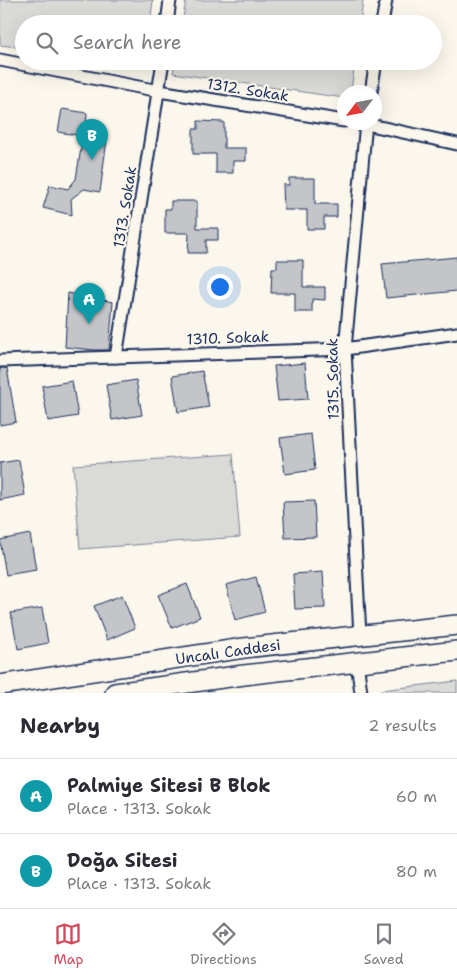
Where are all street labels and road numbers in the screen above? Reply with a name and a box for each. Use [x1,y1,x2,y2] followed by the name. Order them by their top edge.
[206,74,290,106] street label: 1312. Sokak
[109,165,141,249] street label: 1313. Sokak
[186,327,270,349] street label: 1310. Sokak
[322,338,344,420] street label: 1315. Sokak
[174,635,282,669] street label: Uncalı Caddesi

